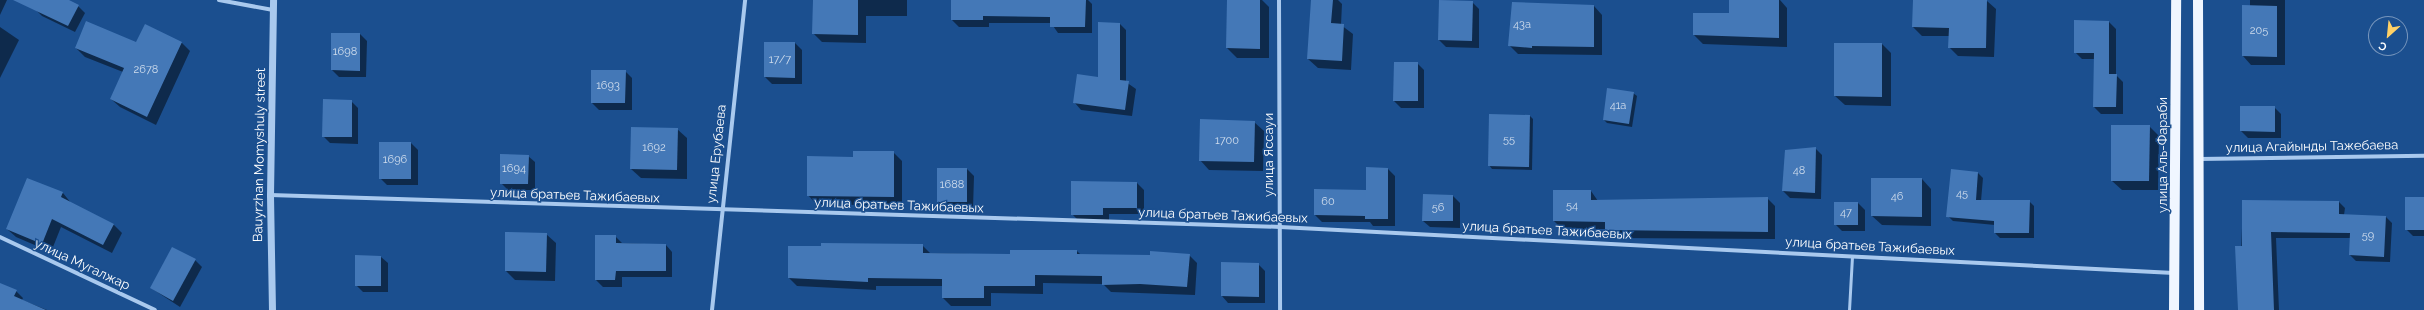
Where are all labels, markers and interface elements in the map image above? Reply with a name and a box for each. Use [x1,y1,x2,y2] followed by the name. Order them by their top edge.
[2368,16,2408,56] north arrow
[1513,18,1531,32] house number: 43а
[2250,24,2268,38] house number: 205
[2376,39,2389,54] text: С
[333,45,357,59] house number: 1698
[769,53,791,67] house number: 17/7
[134,63,158,77] house number: 2678
[251,68,269,242] street label: Bauyrzhan Momyshuly street
[596,79,620,93] house number: 1693
[2155,97,2171,213] street label: улица Аль-Фараби
[1610,99,1626,113] house number: 41а
[704,104,730,204] street label: улица Ерубаева
[1261,113,1277,197] street label: улица Яссауи
[1503,133,1515,147] house number: 55
[1215,134,1239,148] house number: 1700
[2225,138,2399,156] street label: улица Агайынды Тажебаева
[642,141,666,155] house number: 1692
[383,153,407,167] house number: 1696
[502,162,526,176] house number: 1694
[1793,164,1805,178] house number: 48
[940,178,964,192] house number: 1688
[490,185,660,207] street label: улица братьев Тажибаевых
[1956,187,1968,201] house number: 45
[1891,190,1903,204] house number: 46
[814,195,984,217] street label: улица братьев Тажибаевых
[1321,195,1335,209] house number: 60
[1566,199,1578,213] house number: 54
[1432,201,1444,215] house number: 56
[1138,205,1308,227] street label: улица братьев Тажибаевых
[1840,206,1852,220] house number: 47
[1462,219,1632,243] street label: улица братьев Тажибаевых
[2362,229,2374,243] house number: 59
[1785,235,1955,259] street label: улица братьев Тажибаевых
[32,236,132,294] street label: улица Мугалжар

